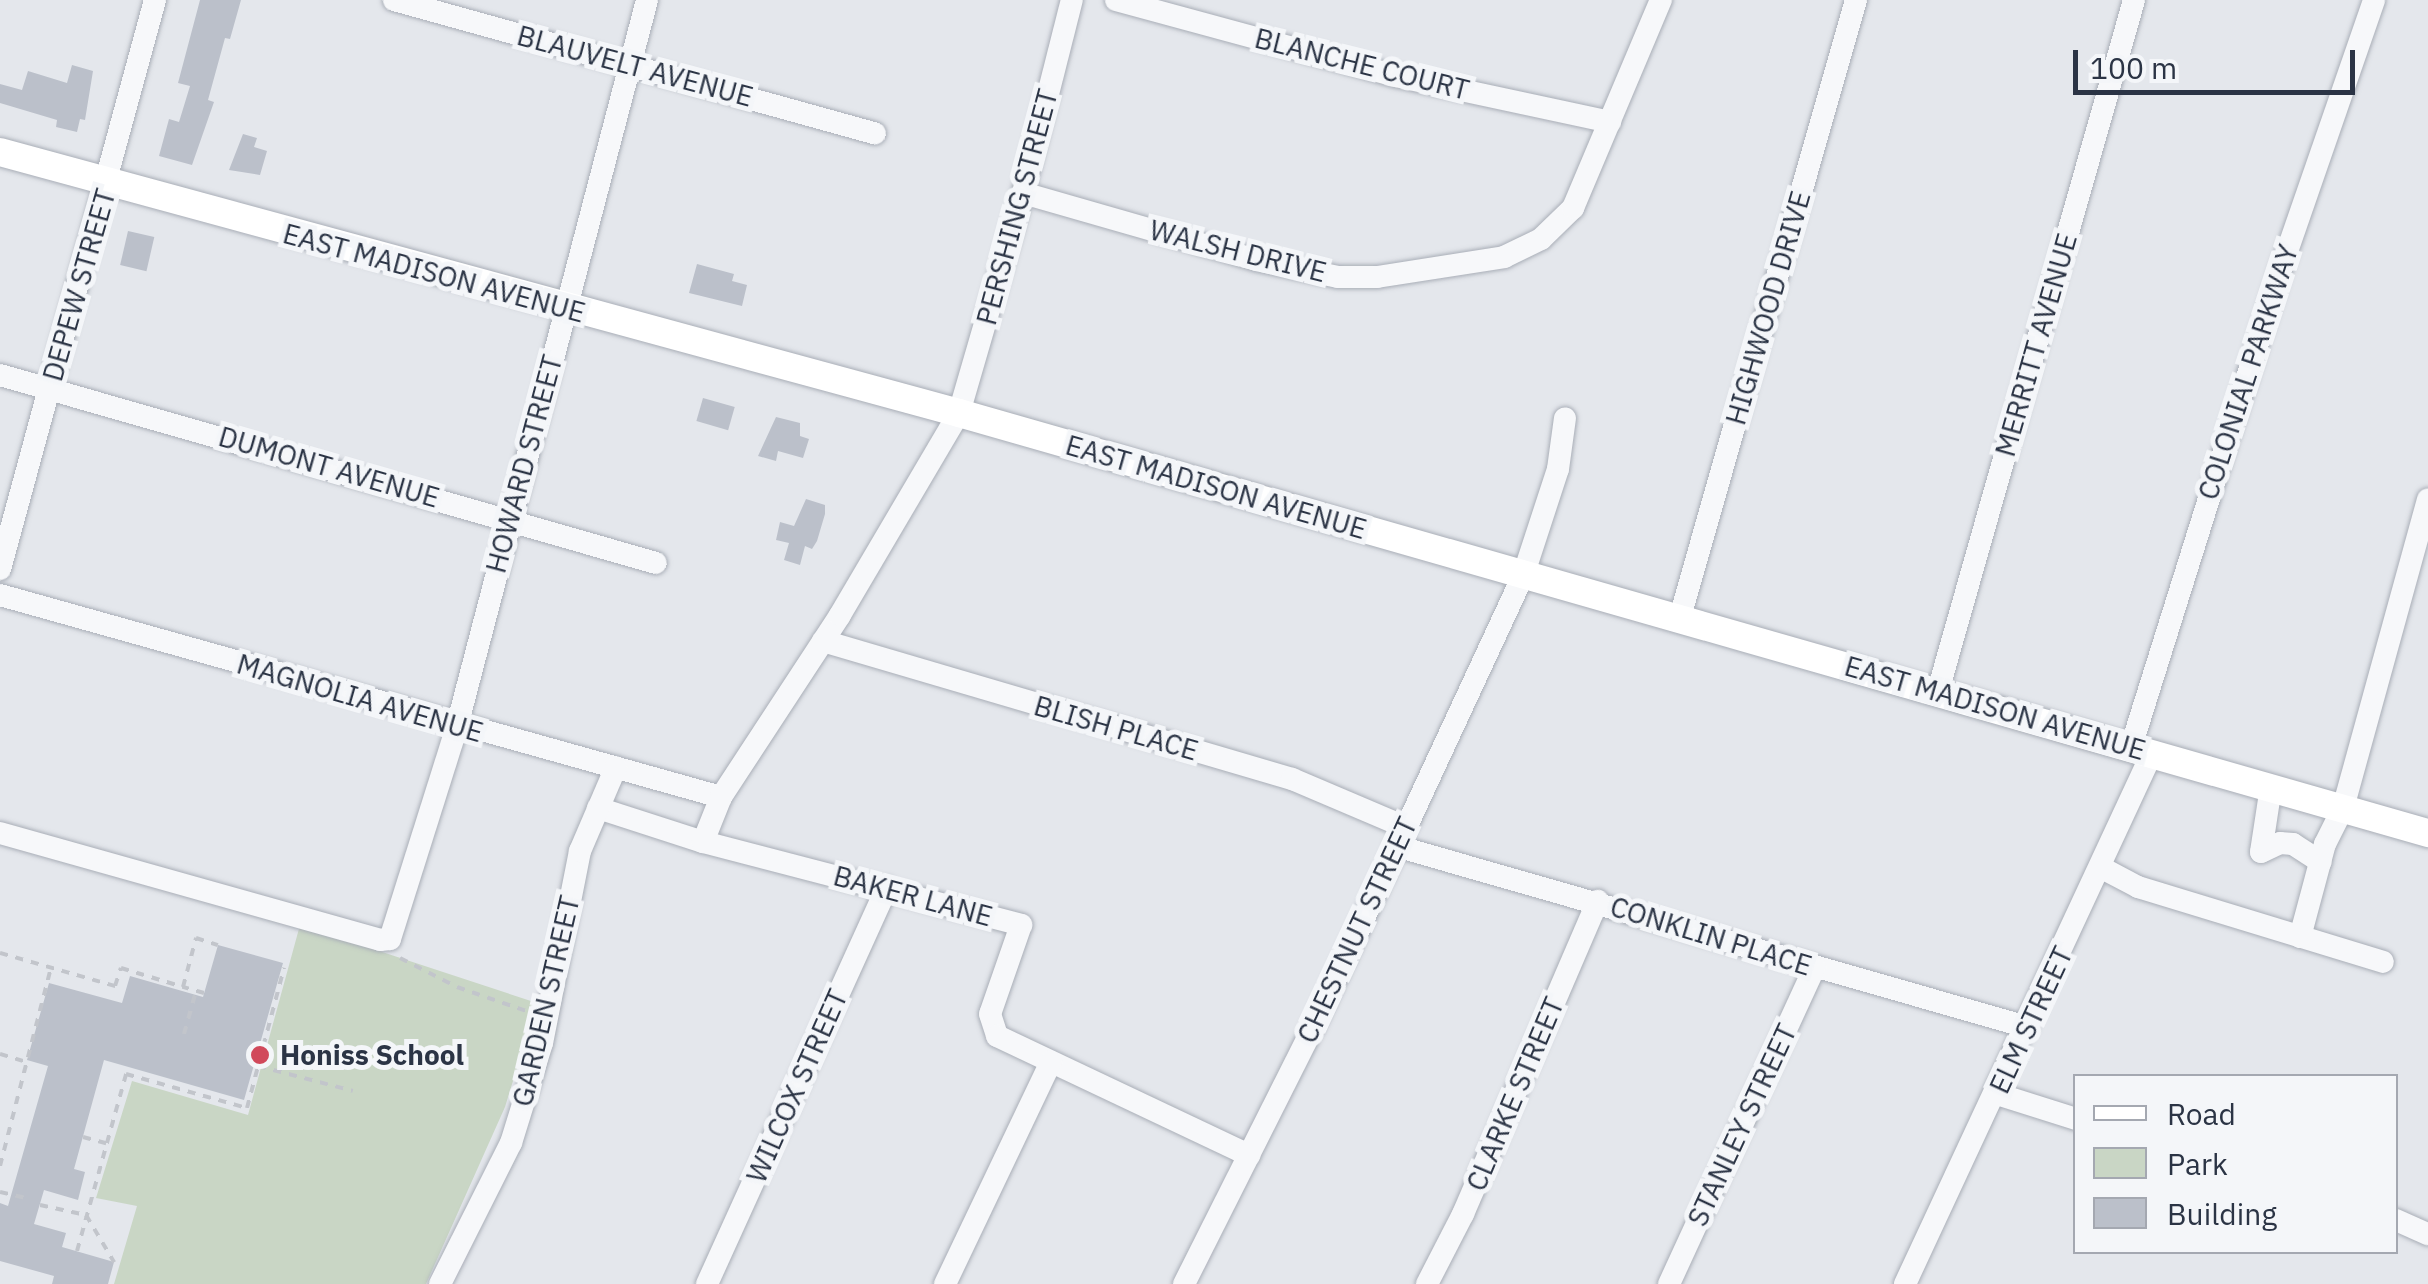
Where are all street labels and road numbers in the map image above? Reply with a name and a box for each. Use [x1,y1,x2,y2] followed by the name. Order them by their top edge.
[513,18,757,114] street label: BLAUVELT AVENUE
[1251,21,1473,107] street label: BLANCHE COURT
[969,85,1065,329] street label: PERSHING STREET
[35,185,123,385] street label: DEPEW STREET
[1719,187,1817,429] street label: HIGHWOOD DRIVE
[1146,213,1330,289] street label: WALSH DRIVE
[279,216,589,330] street label: EAST MADISON AVENUE
[1988,230,2084,460] street label: MERRITT AVENUE
[2191,240,2305,504] street label: COLONIAL PARKWAY
[479,351,569,577] street label: HOWARD STREET
[215,419,443,515] street label: DUMONT AVENUE
[1062,428,1370,546] street label: EAST MADISON AVENUE
[233,647,487,749] street label: MAGNOLIA AVENUE
[1841,649,2149,767] street label: EAST MADISON AVENUE
[1030,689,1202,767] street label: BLISH PLACE
[1290,812,1424,1048] street label: CHESTNUT STREET
[830,859,996,933] street label: BAKER LANE
[1606,889,1816,983] street label: CONKLIN PLACE
[505,892,587,1110] street label: GARDEN STREET
[1982,941,2080,1099] street label: ELM STREET
[739,984,855,1188] street label: WILCOX STREET
[1459,992,1571,1196] street label: CLARKE STREET
[1680,1018,1804,1232] street label: STANLEY STREET

